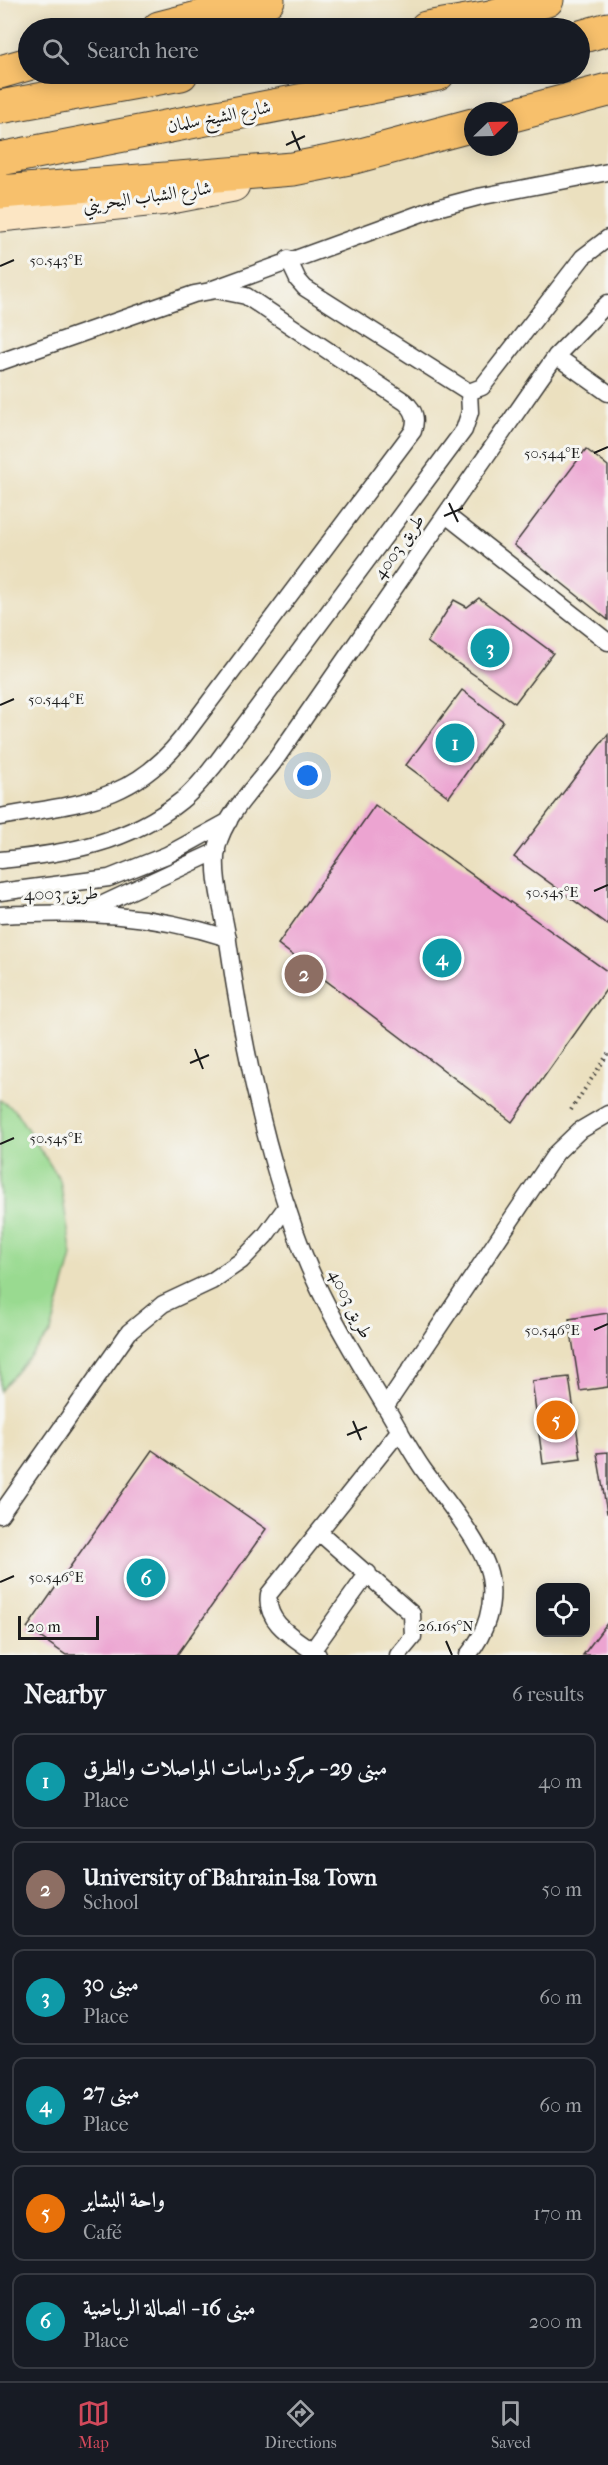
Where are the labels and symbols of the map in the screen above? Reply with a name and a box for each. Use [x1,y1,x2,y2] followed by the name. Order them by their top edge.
[165,97,274,142] street label: شارع الشيخ سلمان
[464,102,518,156] north arrow
[81,178,213,221] street label: شارع الشباب البحريني
[29,251,83,269] text: 50.543°E
[524,444,580,462] text: 50.544°E
[369,510,430,584] street label: طريق 4003
[470,626,510,670] pin: 3
[28,690,84,708] text: 50.544°E
[436,720,474,766] pin: 1
[293,761,322,790] your location
[23,883,99,906] street label: طريق 4003
[525,883,579,901] text: 50.545°E
[422,936,462,980] pin: 4
[284,952,324,996] pin: 2
[29,1129,83,1147] text: 50.545°E
[323,1266,376,1342] street label: طريق 4003
[524,1321,580,1339] text: 50.546°E
[536,1398,576,1442] pin: 5
[126,1556,166,1600] pin: 6
[28,1568,84,1586] text: 50.546°E
[18,1613,99,1640] scale bar
[418,1617,474,1635] text: 26.165°N

